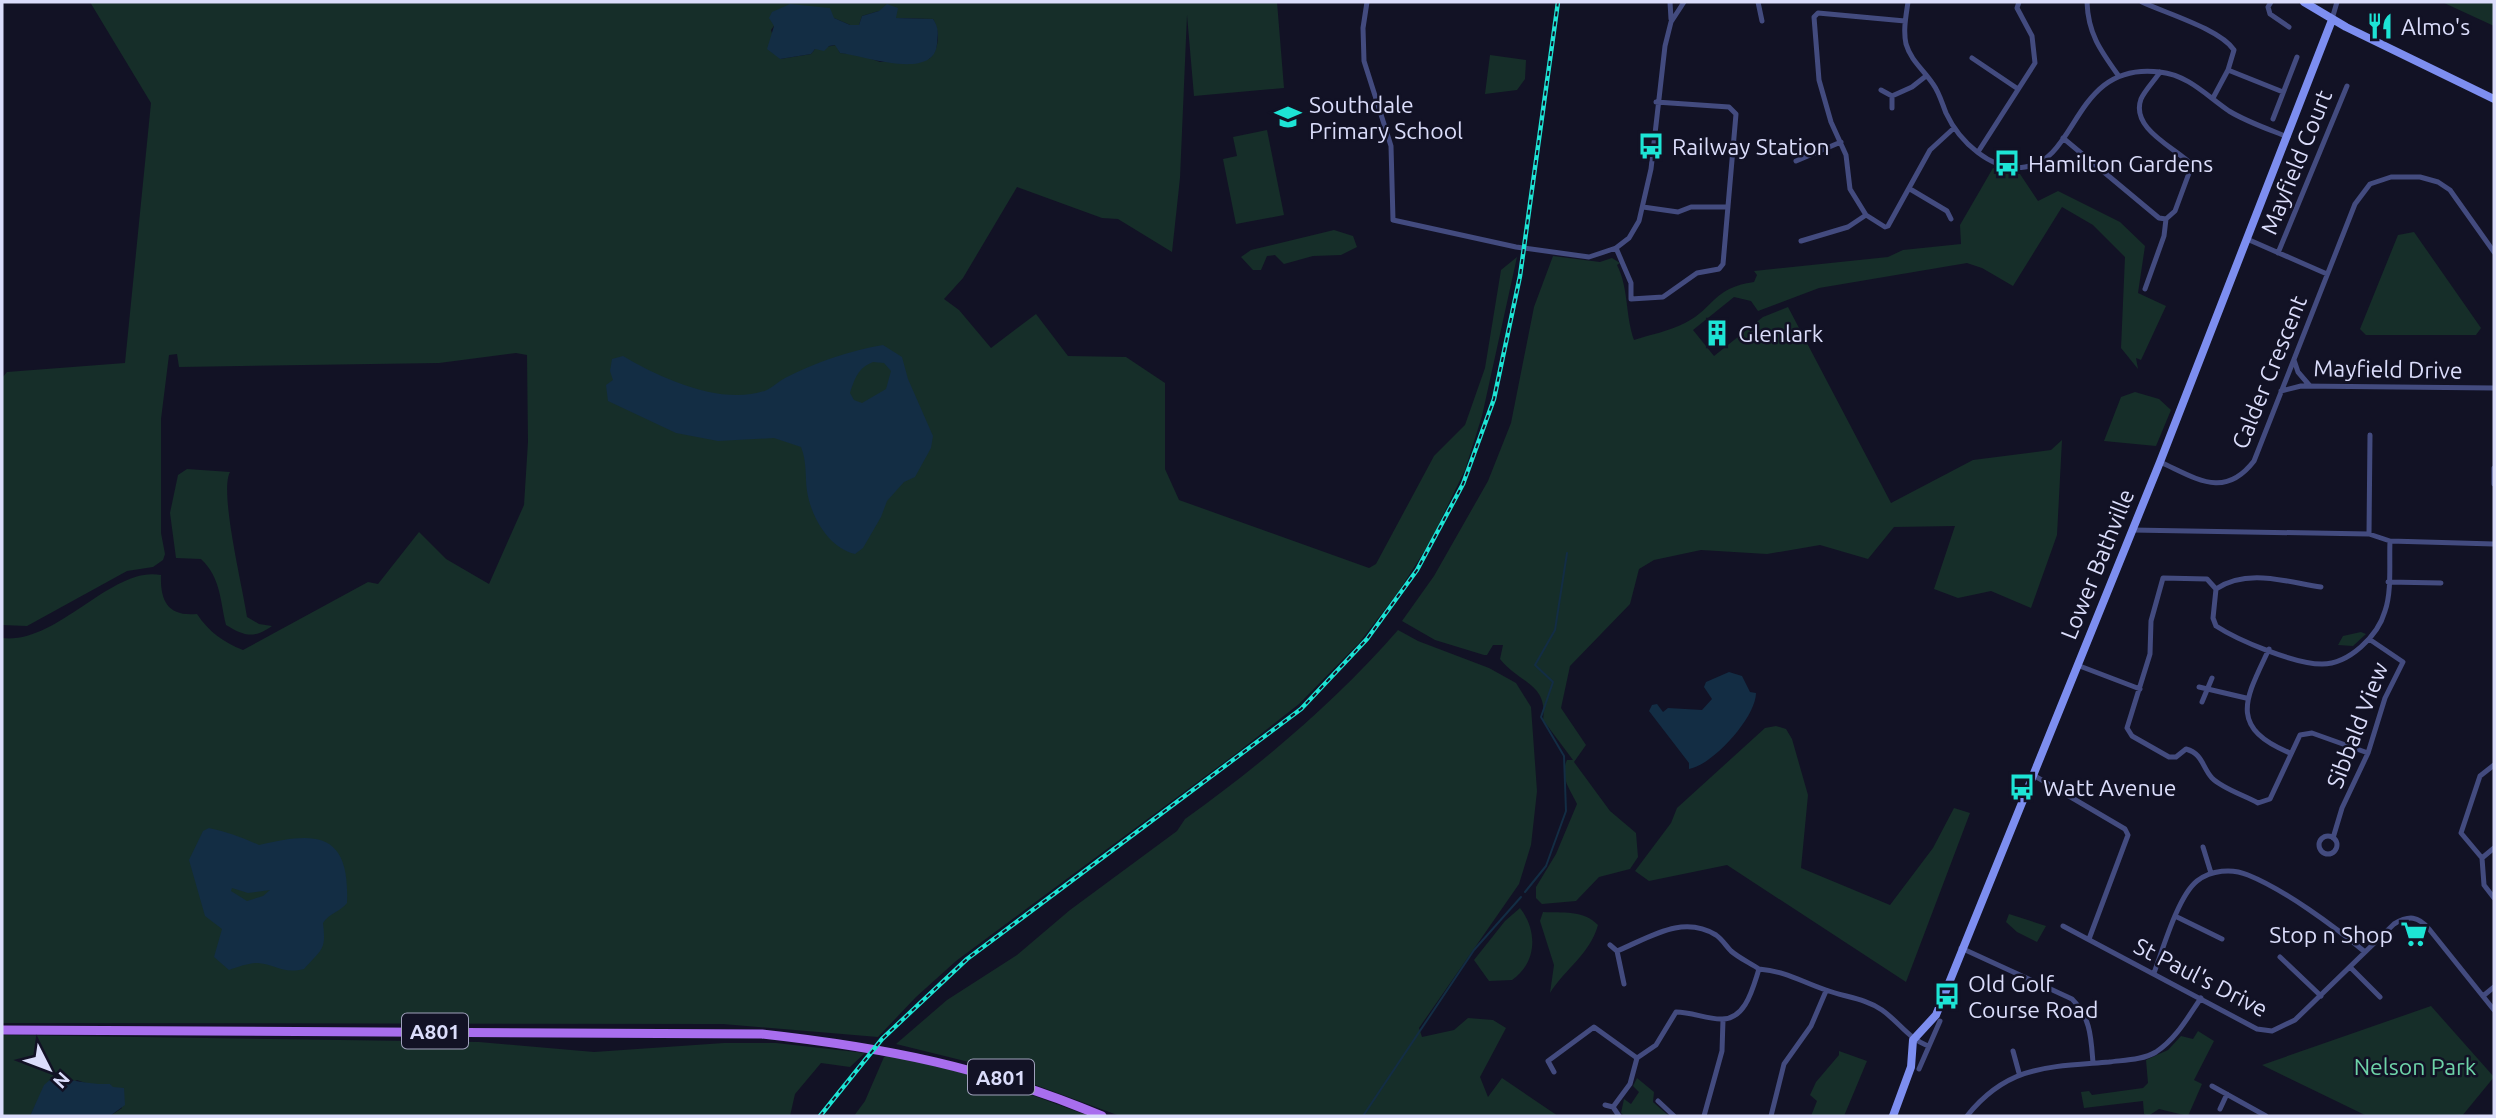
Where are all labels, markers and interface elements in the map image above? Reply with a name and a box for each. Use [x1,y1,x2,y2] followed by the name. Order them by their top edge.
[2365,11,2395,41] restaurant icon: Almo's
[2401,14,2470,39] place label: Almo's
[2256,86,2336,238] street label: Mayfield Court
[1309,92,1463,143] place label: Southdale Primary School
[1273,102,1303,132] school or university icon: Southdale Primary School
[1636,131,1666,161] bus stop icon: Railway Station
[1672,134,1830,159] place label: Railway Station
[1992,148,2022,178] bus stop icon: Hamilton Gardens
[2028,151,2213,176] place label: Hamilton Gardens
[2227,292,2311,452] street label: Calder Crescent
[1702,318,1732,348] building icon: Glenlark
[1738,321,1824,346] place label: Glenlark
[2313,355,2463,383] street label: Mayfield Drive
[2055,485,2139,643] street label: Lower Bathville
[2322,658,2392,791] street label: Sibbald View
[2007,772,2037,802] bus stop icon: Watt Avenue
[2043,775,2176,800] place label: Watt Avenue
[2399,919,2429,949] supermarket icon: Stop n Shop
[2269,922,2393,947] place label: Stop n Shop
[2130,933,2272,1021] street label: St Paul's Drive
[1968,971,2098,1022] place label: Old Golf Course Road
[1932,981,1962,1011] bus stop icon: Old Golf Course Road
[402,1014,468,1048] road number: A801
[14,1034,84,1104] north arrow
[2354,1054,2477,1079] park label: Nelson Park
[968,1060,1034,1094] road number: A801
[49,1068,75,1093] text: N

